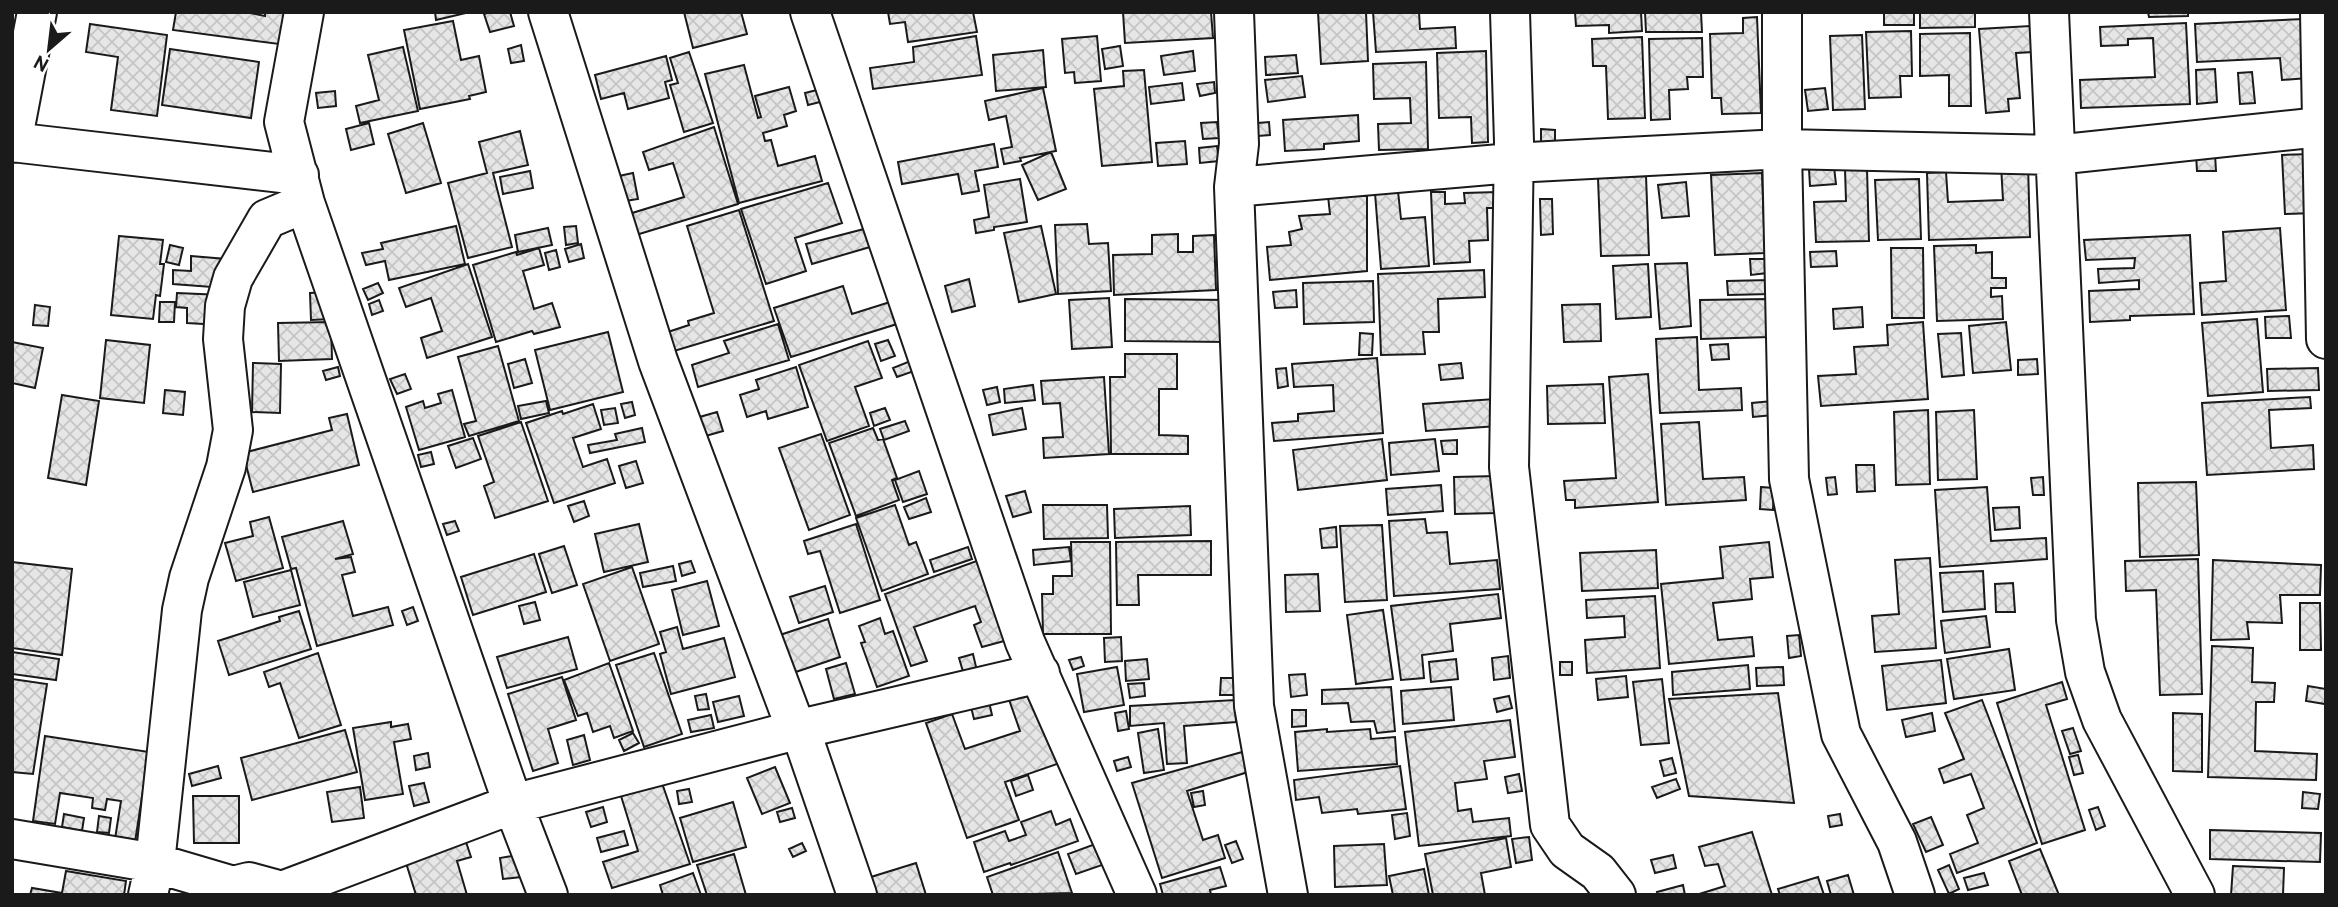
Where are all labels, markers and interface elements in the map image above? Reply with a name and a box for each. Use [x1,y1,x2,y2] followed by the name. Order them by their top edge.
[14,14,84,84] north arrow
[30,48,54,76] text: N

